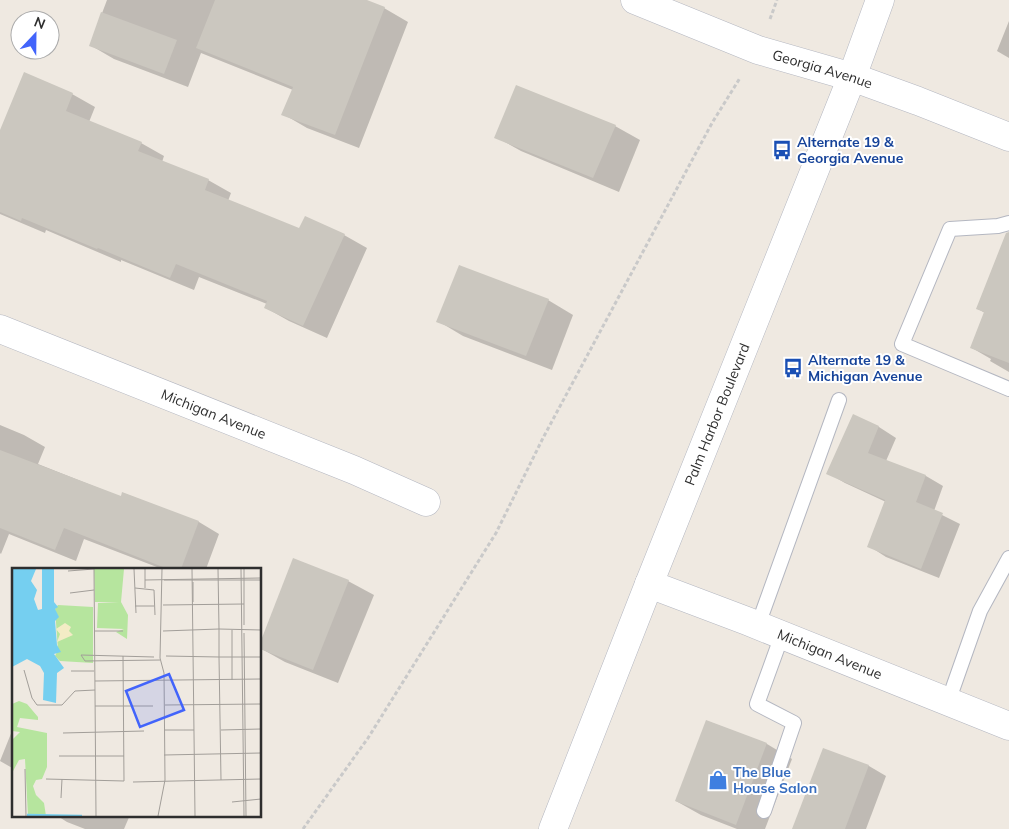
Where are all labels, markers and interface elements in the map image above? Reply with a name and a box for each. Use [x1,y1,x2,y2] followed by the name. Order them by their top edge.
[10,10,60,60] north arrow
[32,13,48,33] text: N
[770,46,875,93] street label: Georgia Avenue
[797,133,904,167] place label: Alternate 19 & Georgia Avenue
[771,139,793,161] bus stop icon: Alternate 19 & Georgia Avenue
[680,341,753,488] street label: Palm Harbor Boulevard
[808,351,923,385] place label: Alternate 19 & Michigan Avenue
[782,357,804,379] bus stop icon: Alternate 19 & Michigan Avenue
[159,385,269,443] street label: Michigan Avenue
[12,568,261,816] inset map
[775,625,885,683] street label: Michigan Avenue
[733,763,817,797] place label: The Blue House Salon
[707,769,729,791] shop icon: The Blue House Salon

